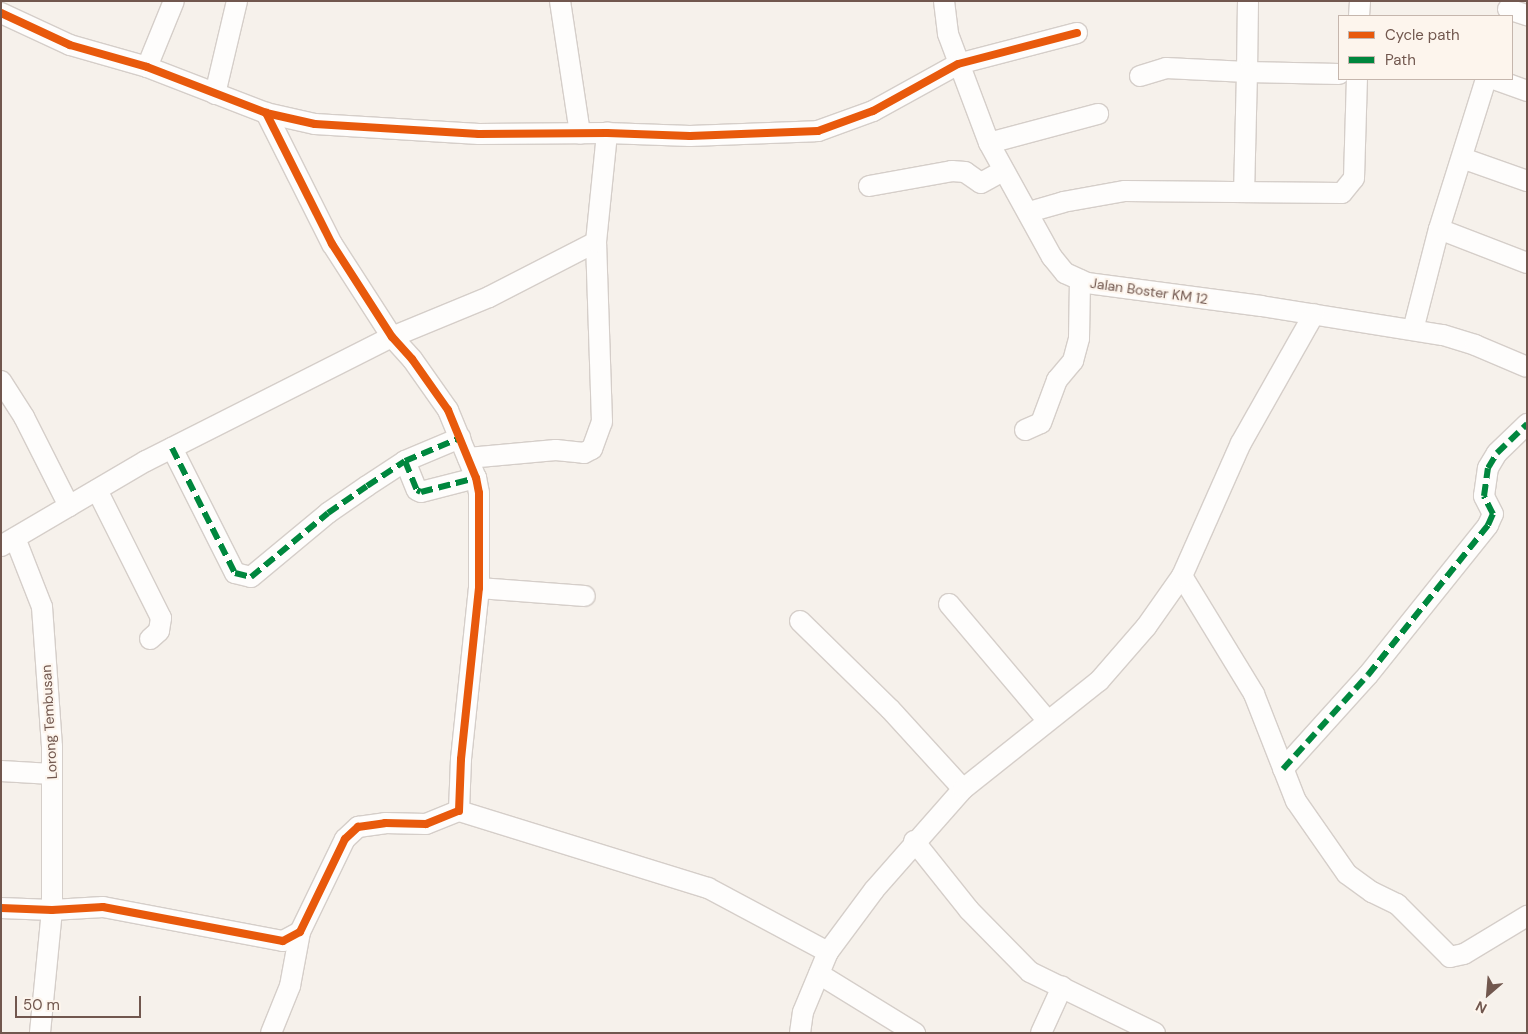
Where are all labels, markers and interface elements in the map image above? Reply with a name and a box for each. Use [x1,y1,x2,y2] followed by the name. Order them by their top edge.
[1338,15,1513,80] legend
[1385,25,1460,45] text: Cycle path
[1385,50,1416,70] text: Path
[1089,274,1209,308] street label: Jalan Boster KM 12
[38,664,60,780] street label: Lorong Tembusan
[1463,969,1513,1019] north arrow
[18,986,144,1018] scale bar
[23,995,60,1015] text: 50 m
[1473,997,1490,1018] text: N

